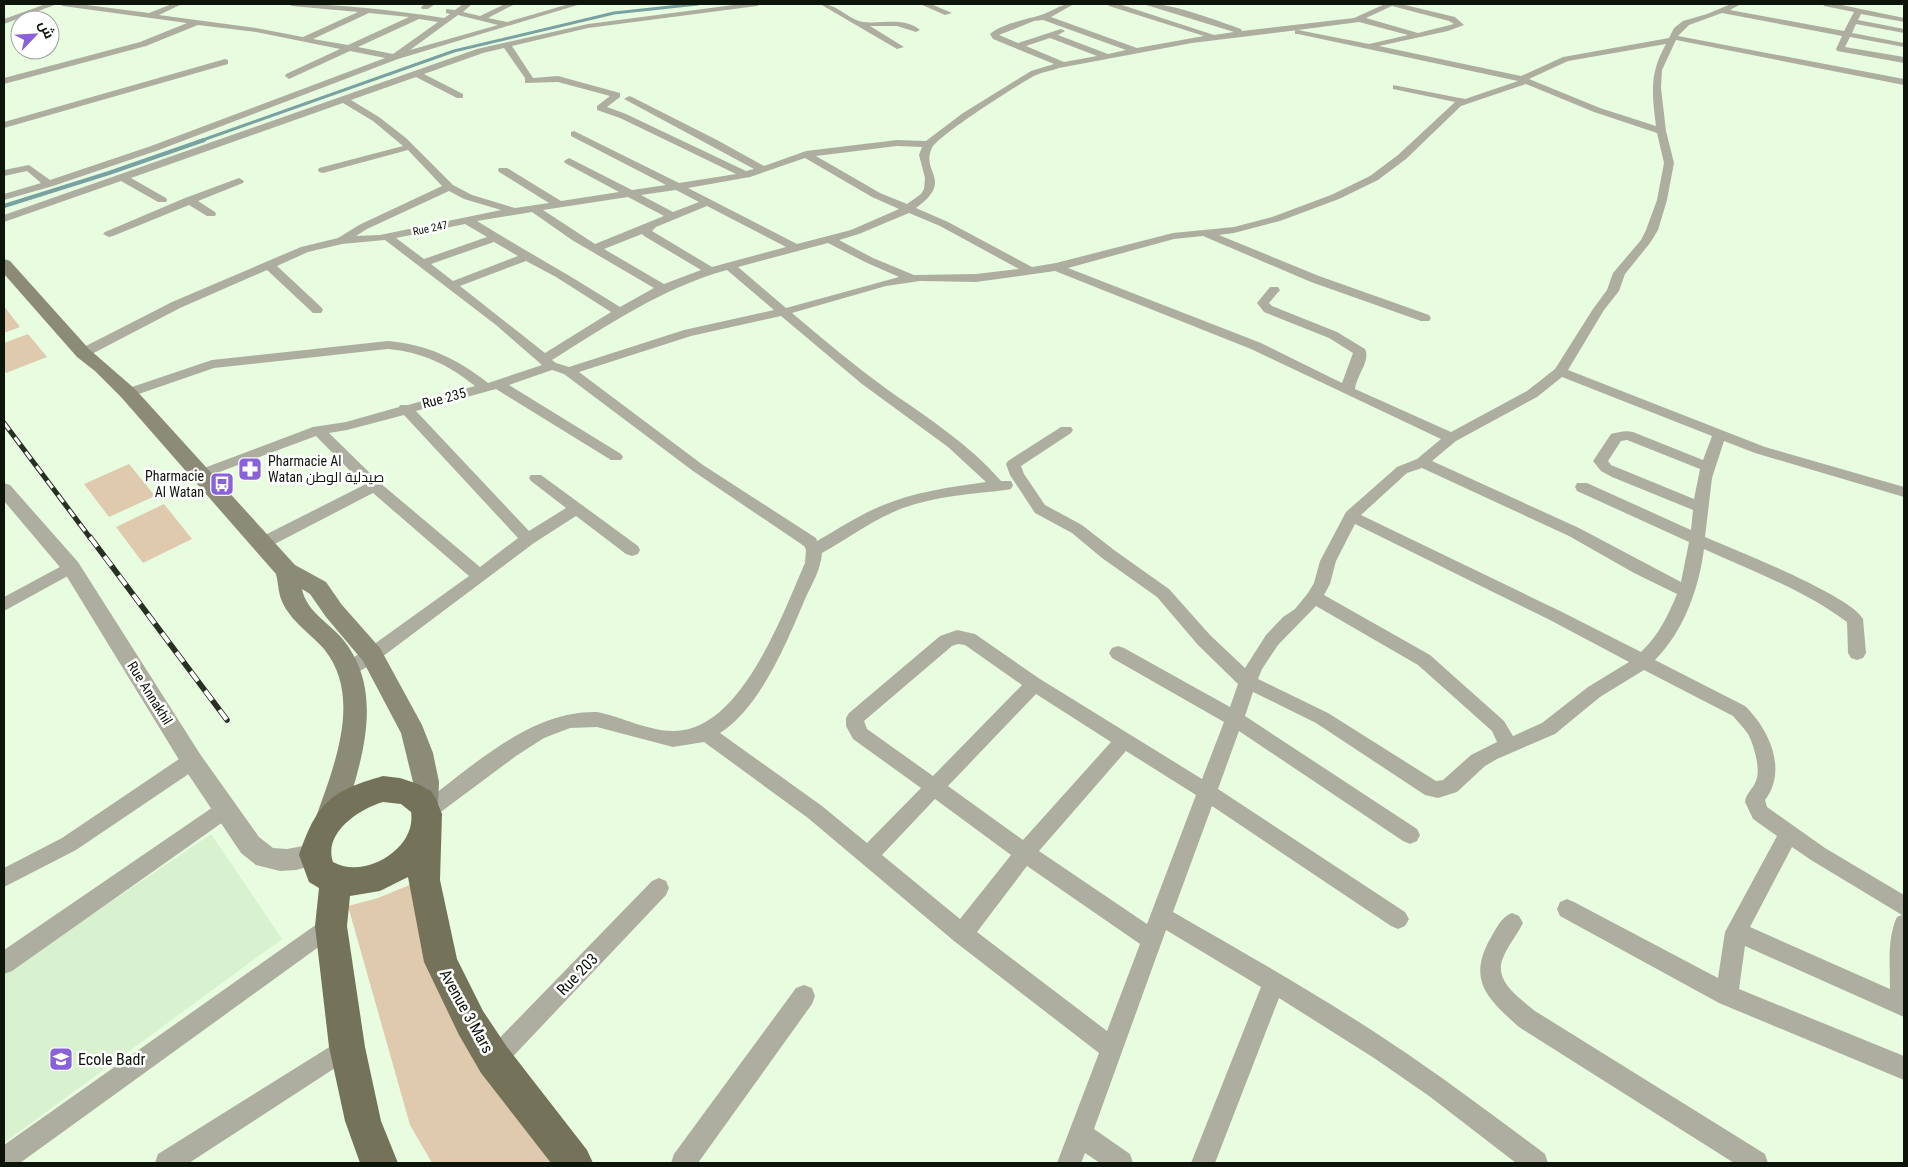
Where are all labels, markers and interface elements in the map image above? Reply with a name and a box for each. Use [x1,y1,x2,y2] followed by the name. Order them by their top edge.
[10,10,60,60] north arrow
[35,18,58,41] text: ش
[412,218,449,239] street label: Rue 247
[420,384,468,412] street label: Rue 235
[268,453,384,485] place label: Pharmacie Al Watan صيدلية الوطن
[237,456,263,482] pharmacy icon: Pharmacie Al Watan صيدلية الوطن
[145,468,204,500] place label: Pharmacie Al Watan
[209,471,235,497] bus stop icon: Pharmacie Al Watan
[124,658,176,728] street label: Rue Annakhil
[553,949,602,999] street label: Rue 203
[436,966,497,1057] street label: Avenue 3 Mars
[48,1046,74,1072] school or university icon: Ecole Badr
[78,1050,145,1069] place label: Ecole Badr

